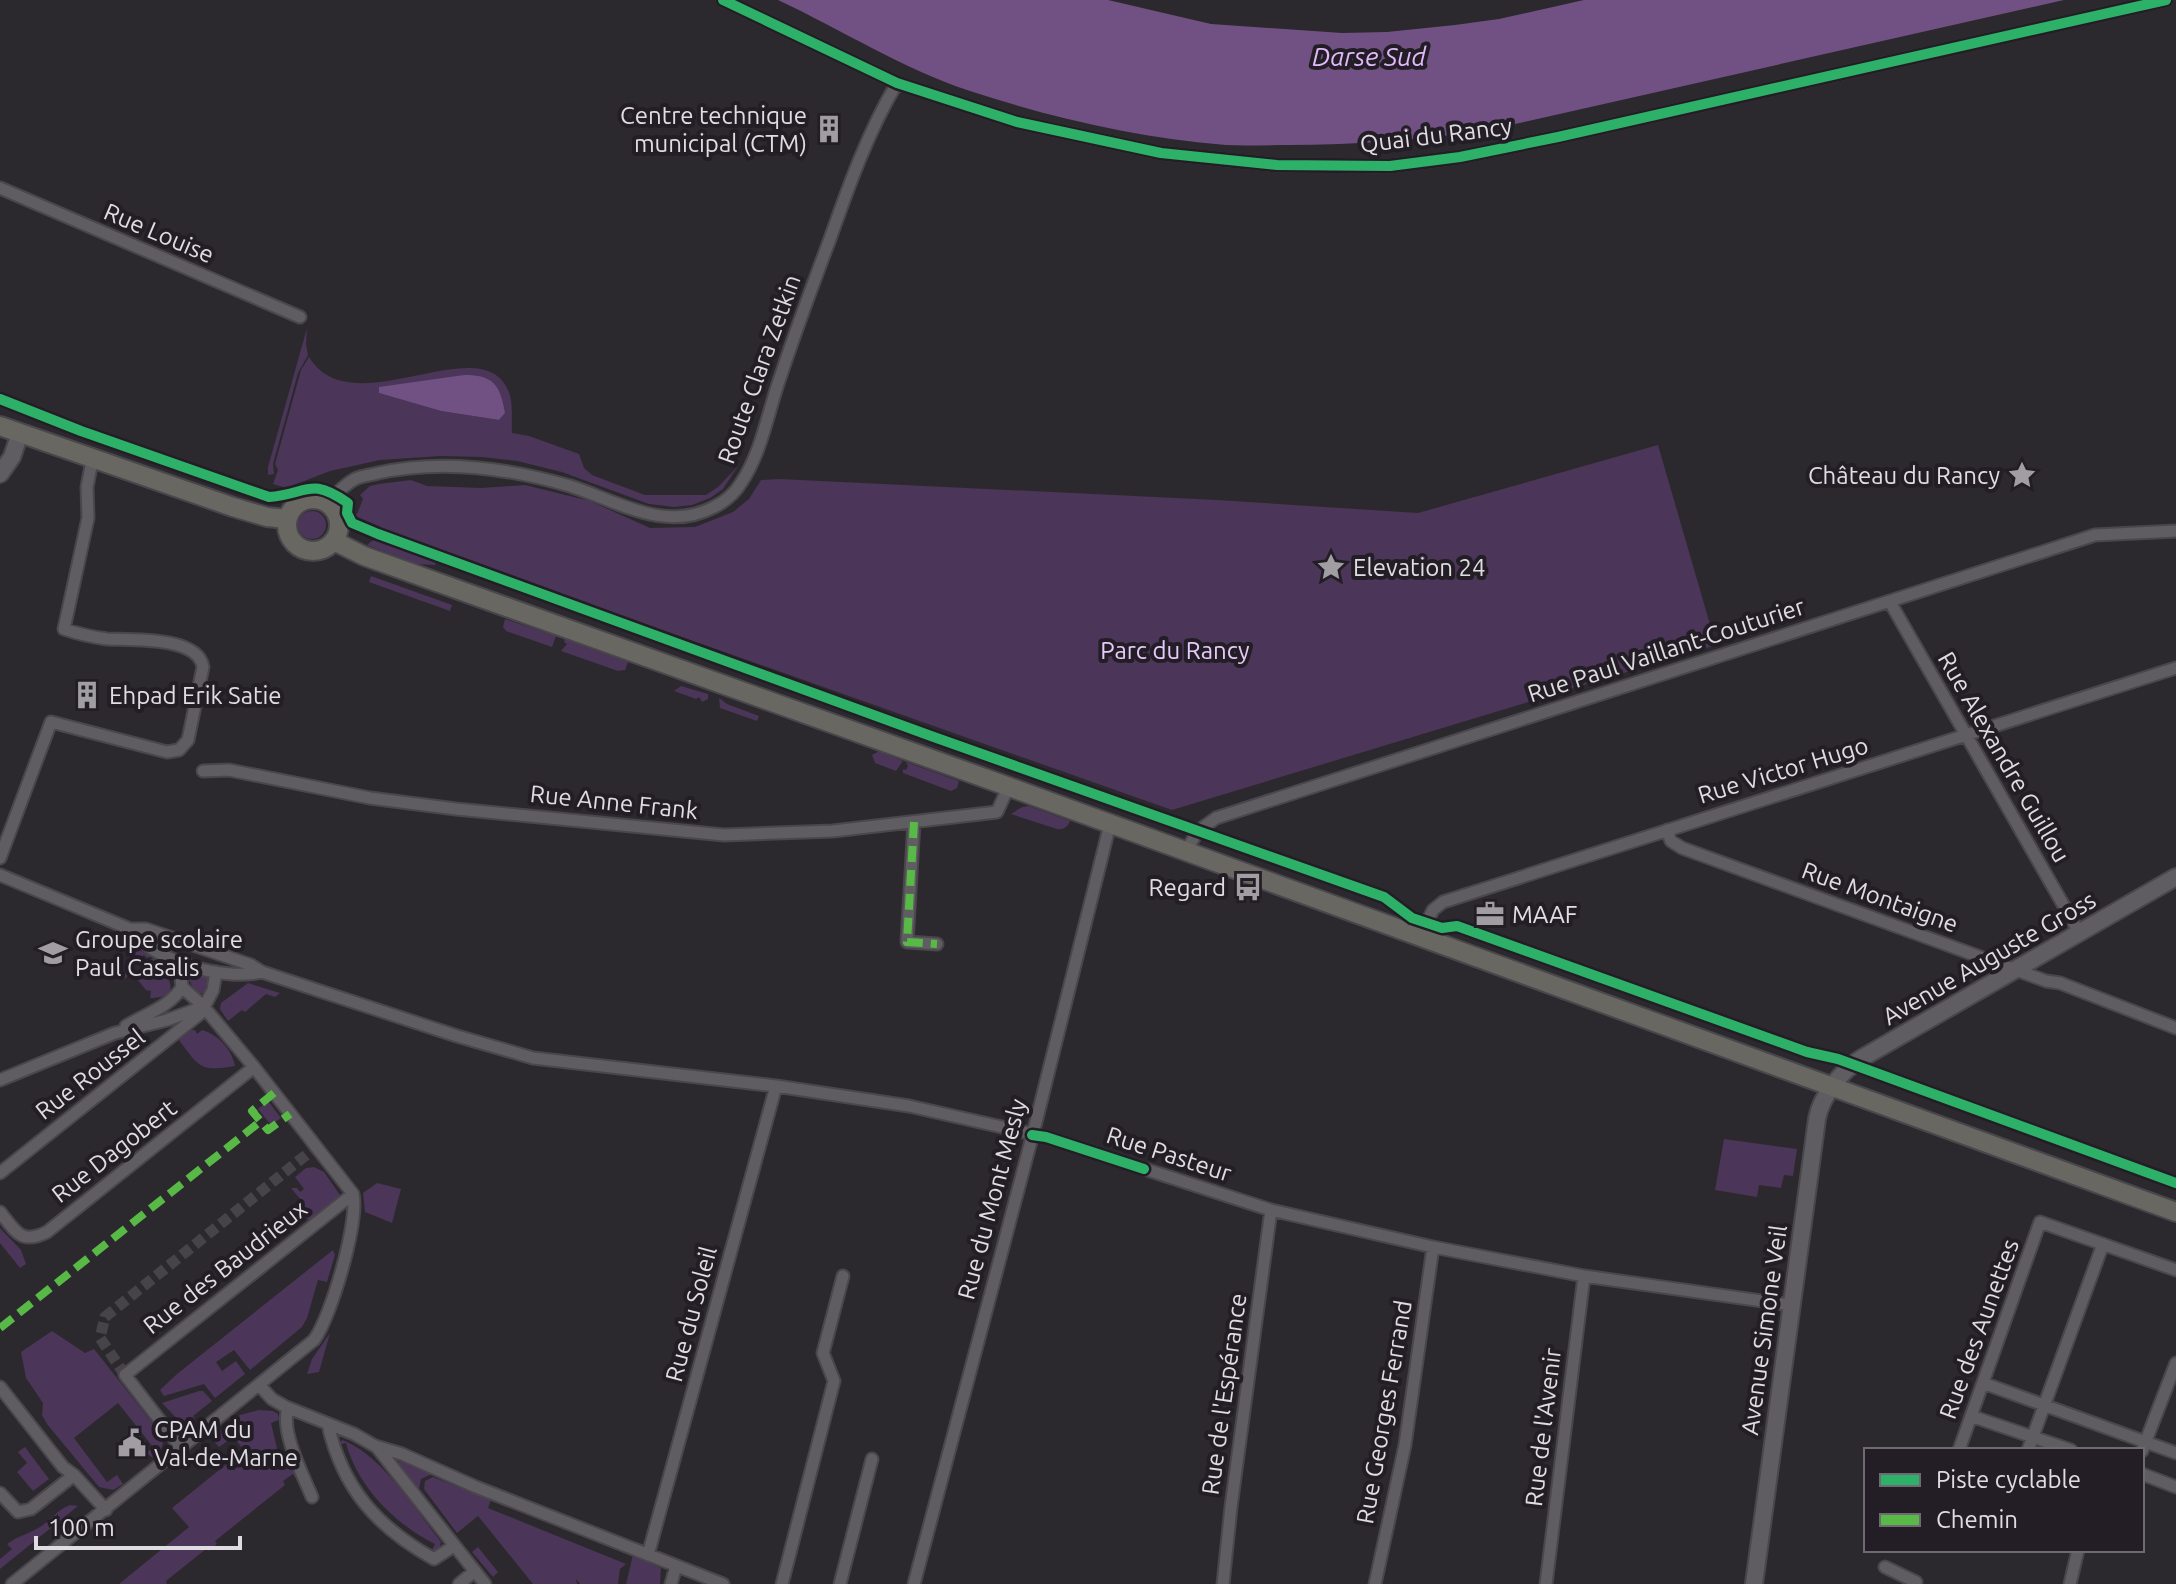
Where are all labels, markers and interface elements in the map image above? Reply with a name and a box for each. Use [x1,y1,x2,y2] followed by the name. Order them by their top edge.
[1312,42,1427,71] water label: Darse Sud
[620,102,807,157] place label: Centre technique municipal (CTM)
[1358,112,1514,158] street label: Quai du Rancy
[814,114,844,144] building icon: Centre technique municipal (CTM)
[100,198,218,268] street label: Rue Louise
[712,271,806,467] street label: Route Clara Zetkin
[2007,460,2037,490] place icon: Château du Rancy
[1808,462,2000,489] place label: Château du Rancy
[1316,552,1346,582] place icon: Elevation 24
[1353,554,1486,581] place label: Elevation 24
[1524,592,1808,708] street label: Rue Paul Vaillant-Couturier
[1100,637,1250,664] park label: Parc du Rancy
[1933,647,2075,867] street label: Rue Alexandre Guillou
[72,680,102,710] building icon: Ehpad Erik Satie
[109,682,282,709] place label: Ehpad Erik Satie
[1695,731,1871,809] street label: Rue Victor Hugo
[529,780,699,824] street label: Rue Anne Frank
[1798,856,1962,938] street label: Rue Montaigne
[1233,872,1263,902] bus stop icon: Regard
[1149,874,1226,901] place label: Regard
[1878,886,2100,1030] street label: Avenue Auguste Gross
[1475,899,1505,929] office icon: MAAF
[1512,901,1577,928] place label: MAAF
[75,926,243,981] place label: Groupe scolaire Paul Casalis
[38,938,68,968] school or university icon: Groupe scolaire Paul Casalis
[30,1023,150,1125] street label: Rue Roussel
[46,1094,182,1208] street label: Rue Dagobert
[952,1095,1032,1302] street label: Rue du Mont Mesly
[1103,1121,1235,1187] street label: Rue Pasteur
[138,1195,312,1339] street label: Rue des Baudrieux
[1736,1223,1792,1437] street label: Avenue Simone Veil
[1934,1235,2024,1423] street label: Rue des Aunettes
[660,1243,722,1385] street label: Rue du Soleil
[1197,1292,1251,1496] street label: Rue de l'Espérance
[1351,1298,1417,1526] street label: Rue Georges Ferrand
[1520,1346,1566,1508] street label: Rue de l'Avenir
[154,1416,298,1471] place label: CPAM du Val-de-Marne
[117,1428,147,1458] public building icon: CPAM du Val-de-Marne
[1864,1448,2144,1552] legend
[1936,1466,2081,1493] text: Piste cyclable
[36,1500,240,1550] scale bar
[1936,1506,2018,1533] text: Chemin
[48,1514,115,1541] text: 100 m

